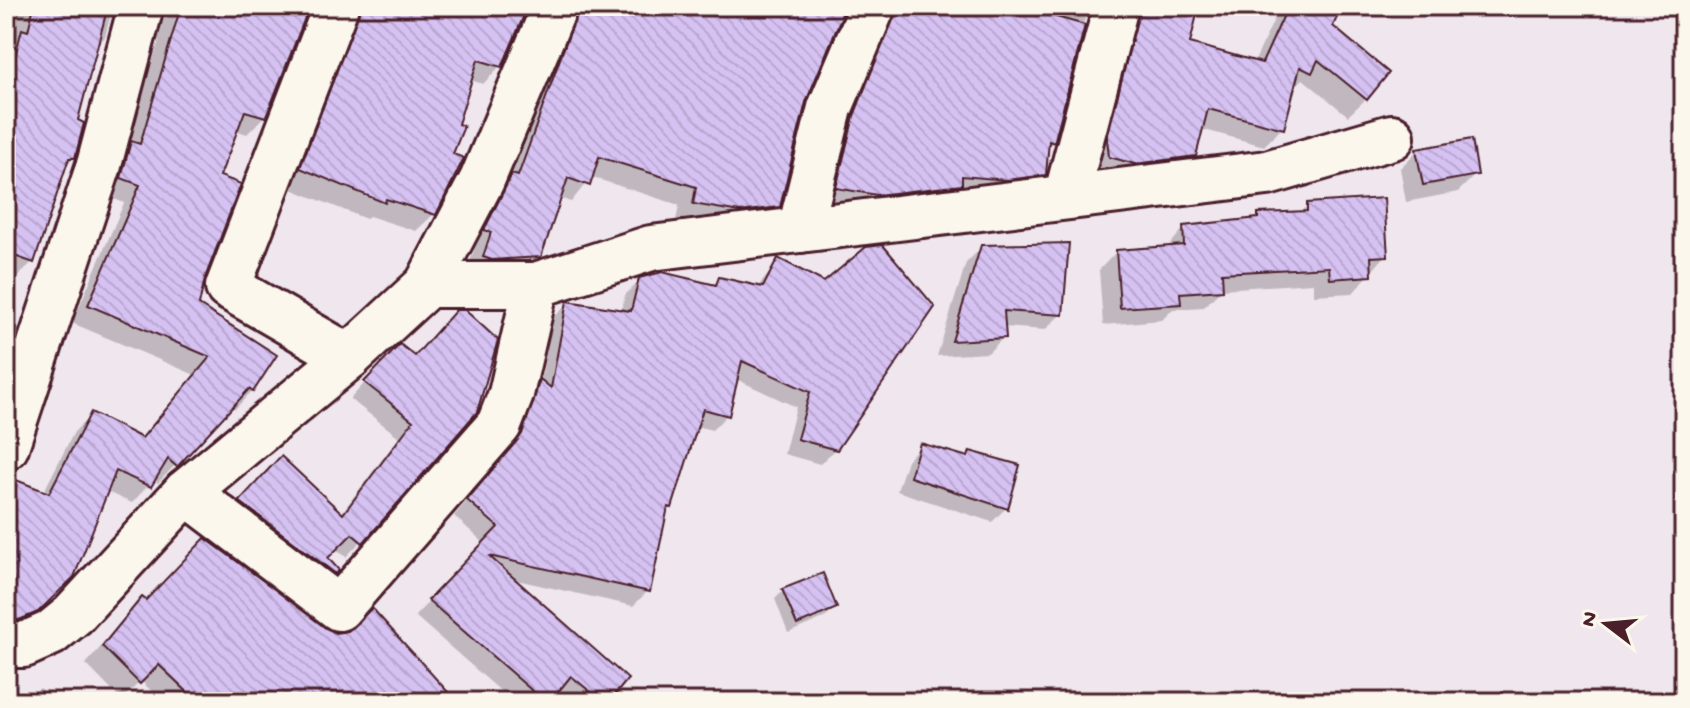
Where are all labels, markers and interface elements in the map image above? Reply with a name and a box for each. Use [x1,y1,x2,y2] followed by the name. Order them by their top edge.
[1566,584,1646,664] north arrow
[1576,609,1605,630] text: N

